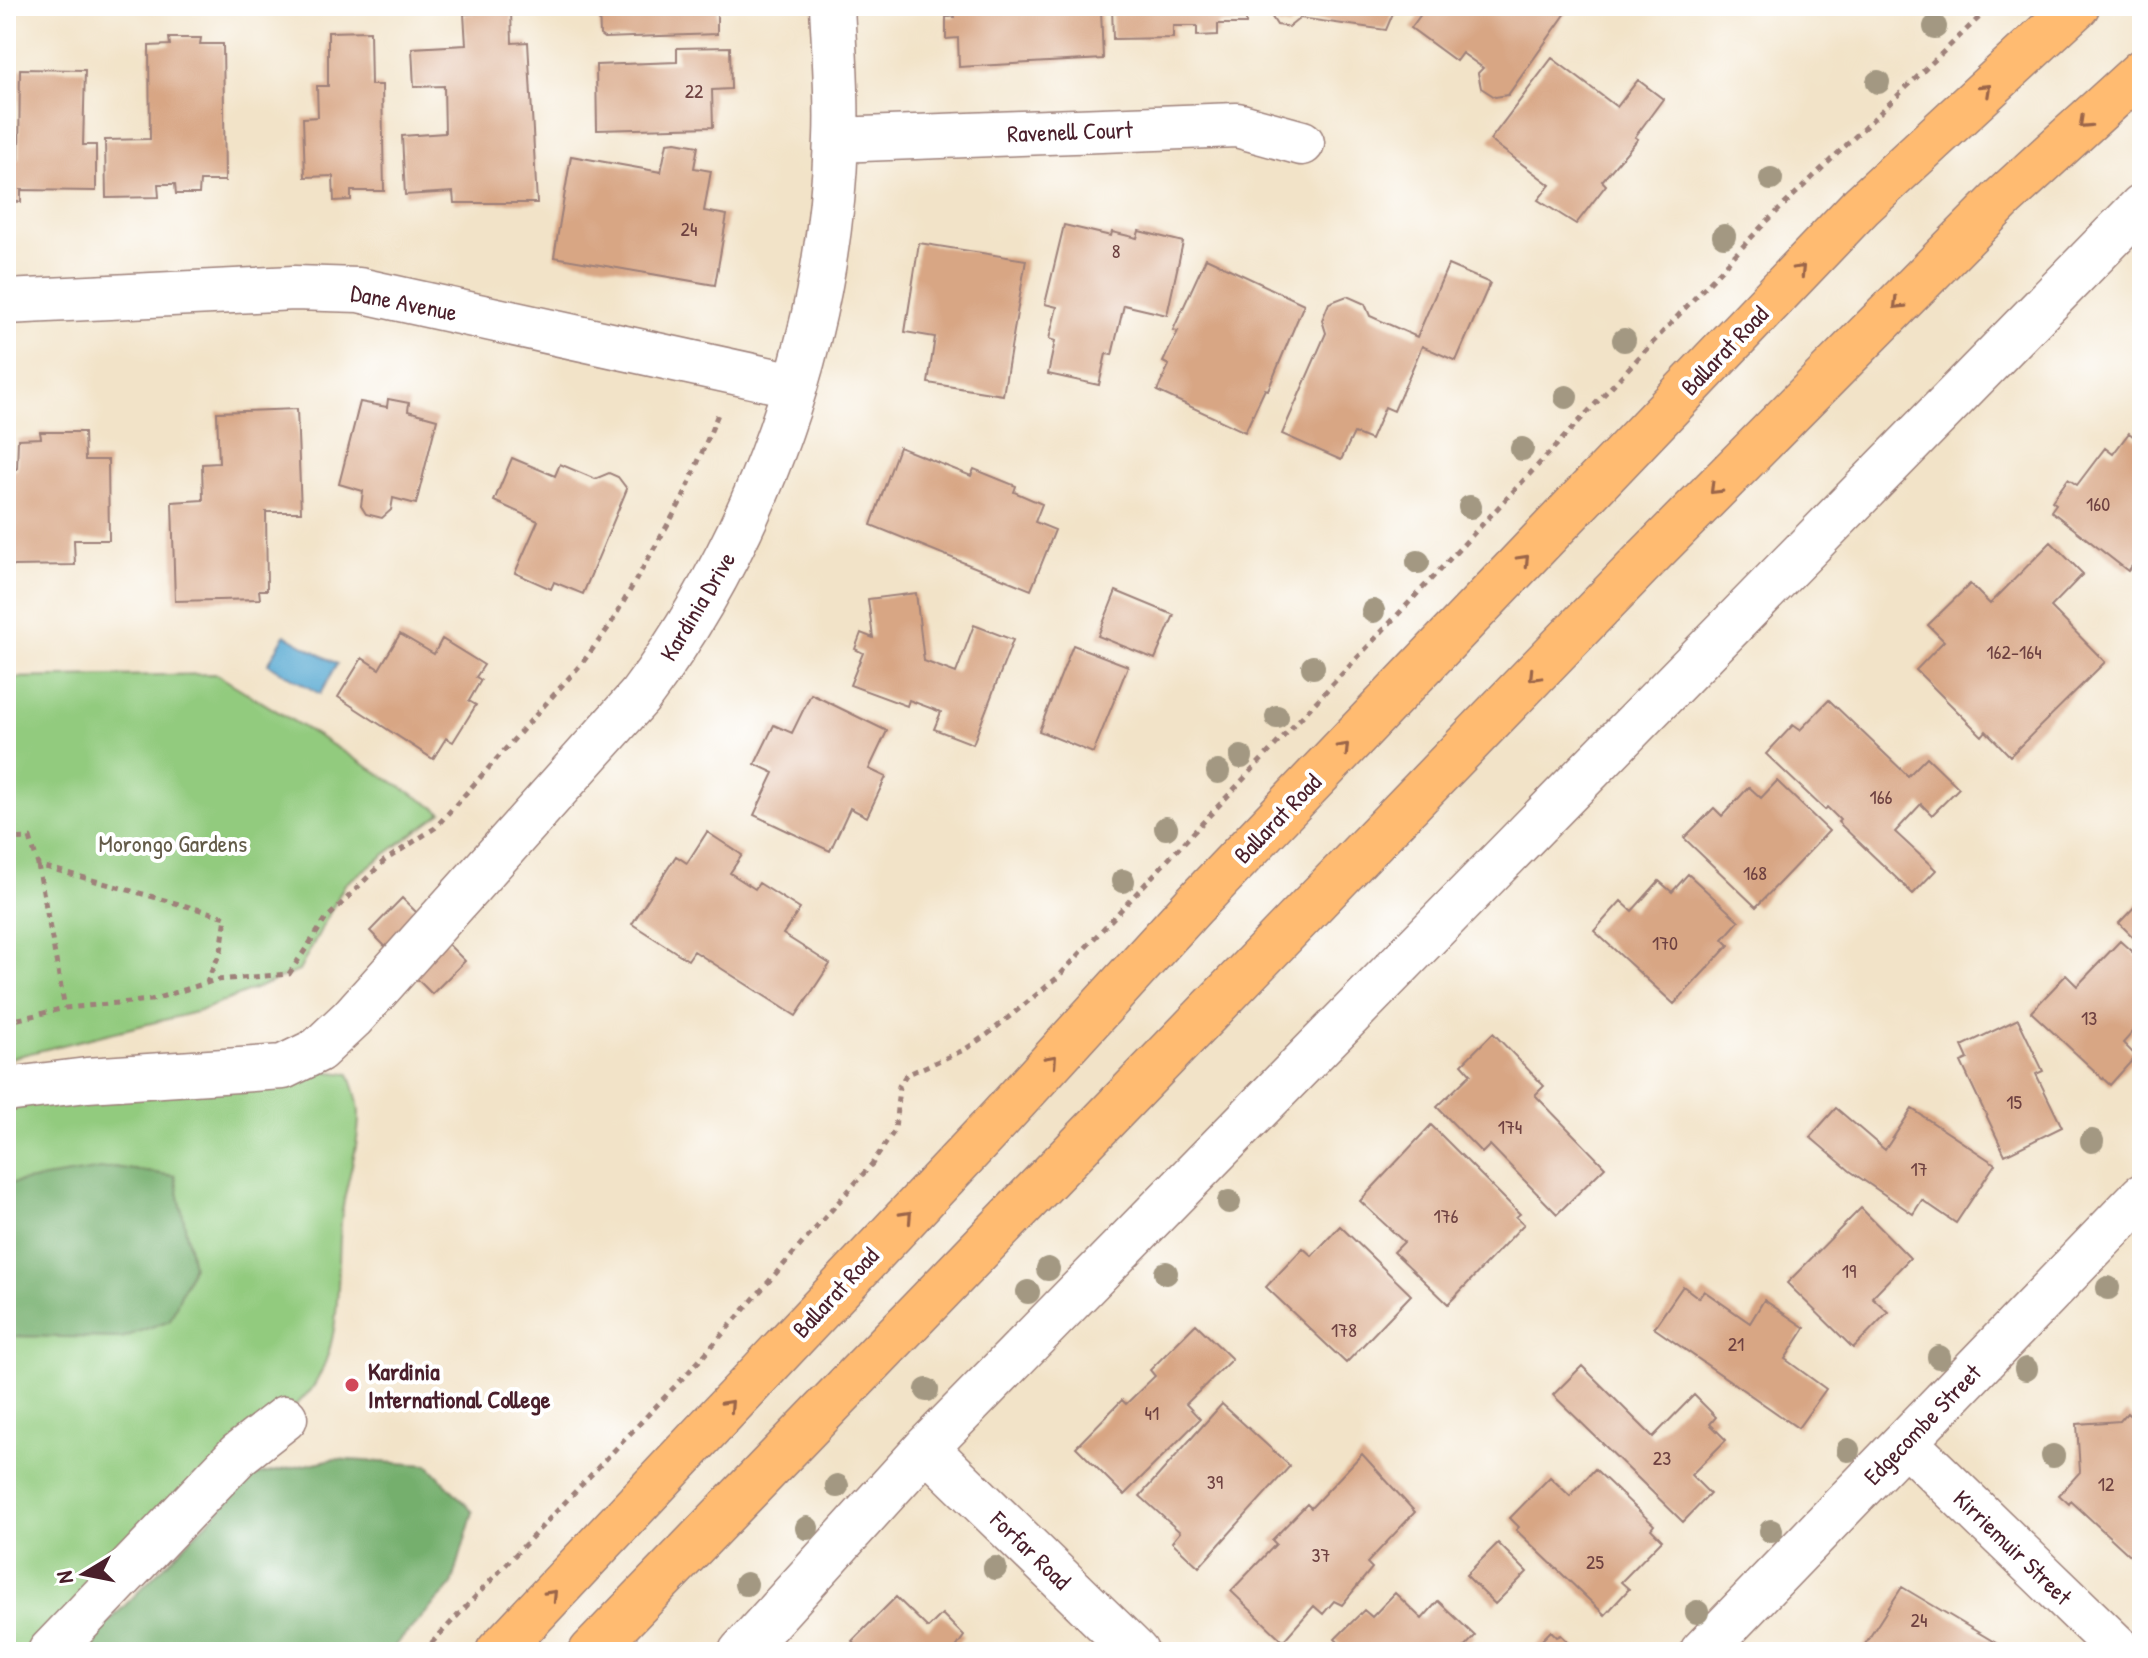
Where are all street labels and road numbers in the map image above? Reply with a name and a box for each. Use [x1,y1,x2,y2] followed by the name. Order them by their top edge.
[1007,113,1134,149] street label: Ravenell Court
[348,276,460,328] street label: Dane Avenue
[1673,298,1775,402] street label: Ballarat Road
[652,545,742,667] street label: Kardinia Drive
[1226,766,1328,870] street label: Ballarat Road
[785,1240,885,1344] street label: Ballarat Road
[1856,1356,1988,1491] street label: Edgecombe Street
[1947,1482,2080,1612] street label: Kirriemuir Street
[983,1503,1078,1596] street label: Forfar Road

